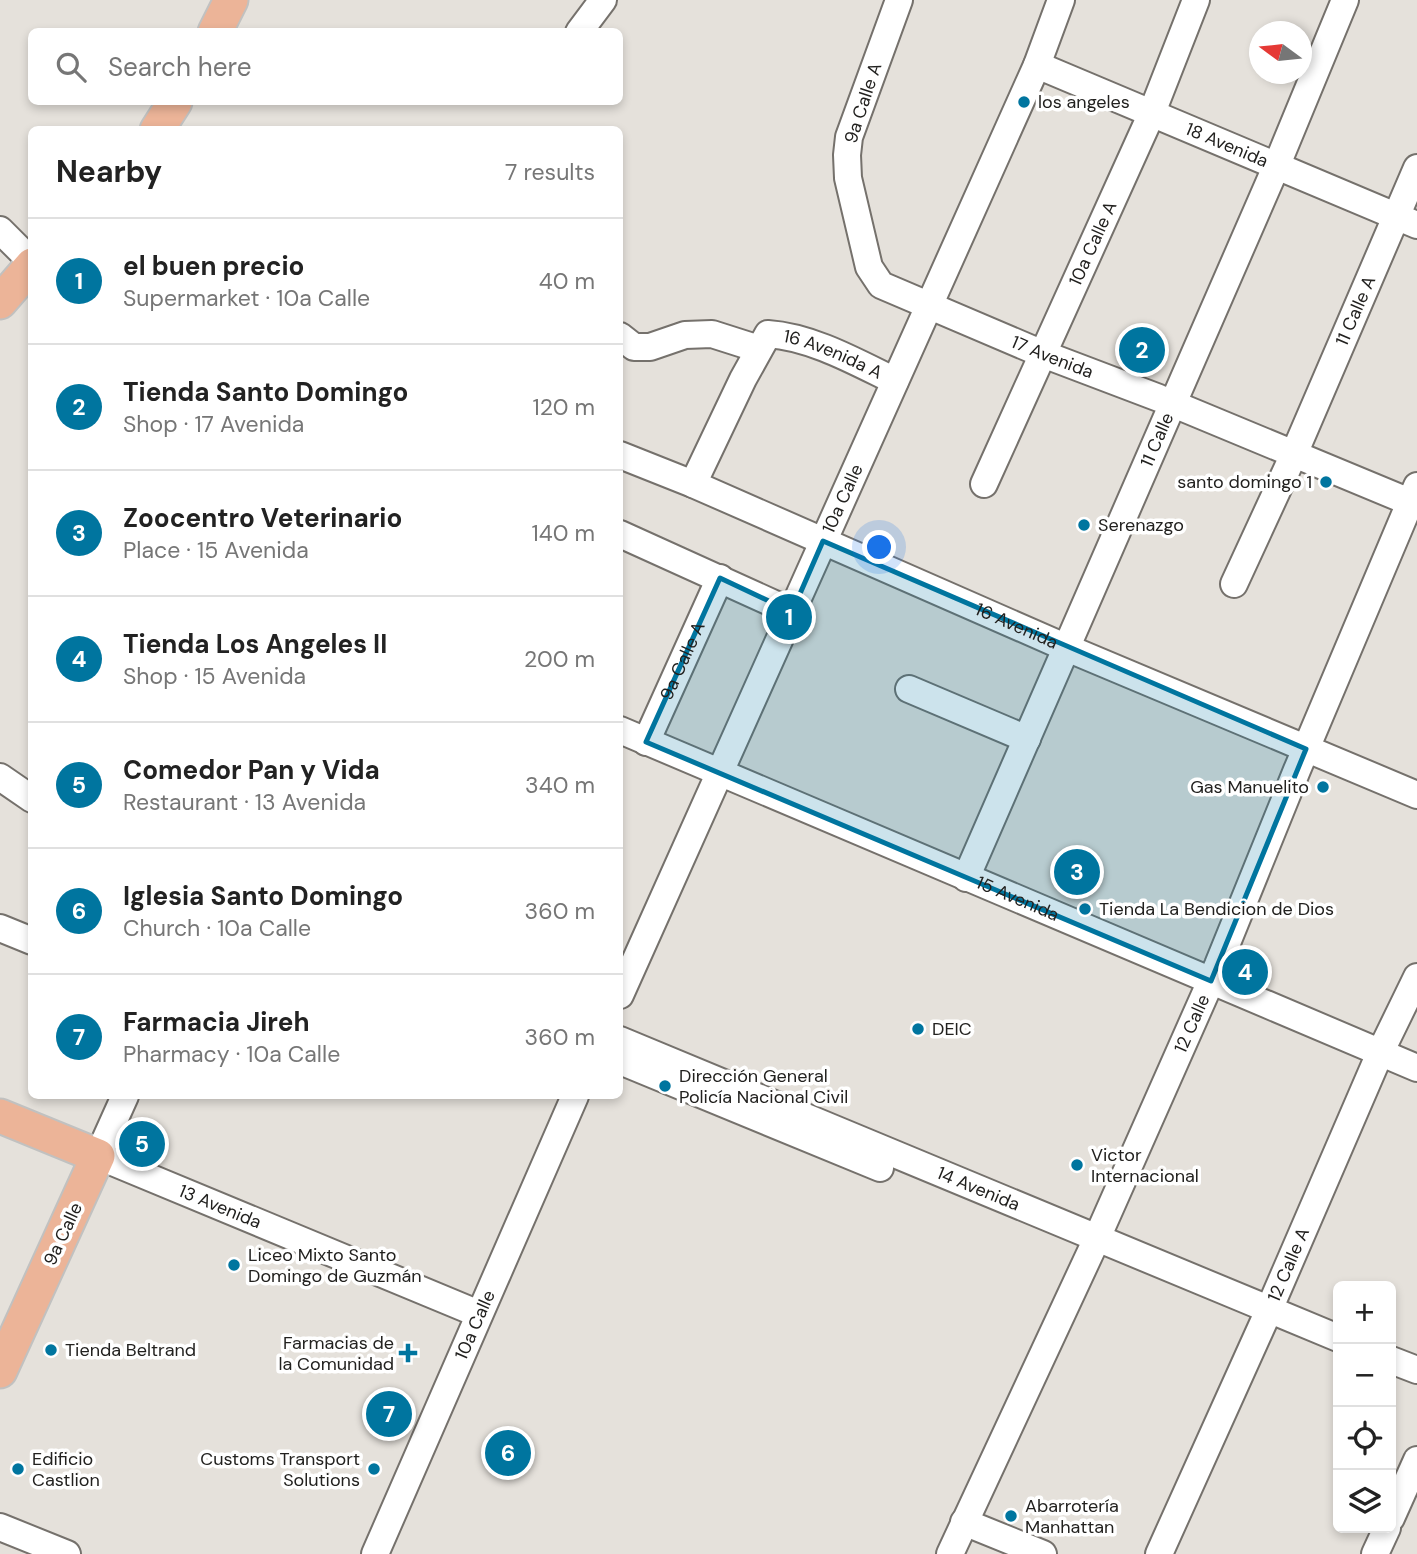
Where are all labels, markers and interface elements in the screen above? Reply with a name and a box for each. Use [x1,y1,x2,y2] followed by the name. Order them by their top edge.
[1249,21,1312,84] north arrow
[28,28,623,105] search box
[52,48,90,86] icon: search
[108,50,251,84] text: Search here
[839,60,887,146] street label: 9a Calle A
[1038,90,1130,114] place label: los angeles
[1016,94,1032,110] marker: los angeles
[1182,117,1272,173] street label: 18 Avenida
[56,152,162,191] text: Nearby
[505,157,595,187] text: 7 results
[1063,197,1122,290] street label: 10a Calle A
[123,249,304,283] text: el buen precio
[75,266,83,296] text: 1
[539,266,595,296] text: 40 m
[1330,272,1381,349] street label: 11 Calle A
[123,283,370,313] text: Supermarket · 10a Calle
[781,324,886,385] street label: 16 Avenida A
[1119,324,1165,376] pin: 2
[1008,330,1097,384] street label: 17 Avenida
[123,375,408,409] text: Tienda Santo Domingo
[72,392,86,422] text: 2
[532,392,595,422] text: 120 m
[123,409,304,439] text: Shop · 17 Avenida
[1135,409,1179,471] street label: 11 Calle
[817,460,869,537] street label: 10a Calle
[1177,470,1312,494] place label: santo domingo 1
[1318,474,1334,490] marker: santo domingo 1
[123,501,402,535] text: Zoocentro Veterinario
[1098,513,1184,537] place label: Serenazgo
[1076,517,1092,533] marker: Serenazgo
[72,518,86,548] text: 3
[532,518,595,548] text: 140 m
[862,530,896,564] your location
[123,535,309,565] text: Place · 15 Avenida
[766,591,812,643] pin: 1
[972,597,1062,655] street label: 16 Avenida
[654,618,711,704] street label: 9a Calle A
[123,627,387,661] text: Tienda Los Angeles II
[72,644,86,674] text: 4
[524,644,595,674] text: 200 m
[123,661,306,691] text: Shop · 15 Avenida
[123,753,380,787] text: Comedor Pan y Vida
[72,770,86,800] text: 5
[525,770,595,800] text: 340 m
[1190,775,1309,799] place label: Gas Manuelito
[1315,779,1331,795] marker: Gas Manuelito
[123,787,366,817] text: Restaurant · 13 Avenida
[1054,846,1100,898] pin: 3
[973,871,1063,927] street label: 15 Avenida
[123,879,403,913] text: Iglesia Santo Domingo
[72,896,86,926] text: 6
[525,896,595,926] text: 360 m
[1099,897,1334,921] place label: Tienda La Bendicion de Dios
[1077,901,1093,917] marker: Tienda La Bendicion de Dios
[123,913,311,943] text: Church · 10a Calle
[1222,946,1268,998] pin: 4
[1169,991,1215,1057] street label: 12 Calle
[123,1005,310,1039] text: Farmacia Jireh
[932,1017,972,1041] place label: DEIC
[910,1021,926,1037] marker: DEIC
[73,1022,85,1052] text: 7
[525,1022,595,1052] text: 360 m
[123,1039,340,1069] text: Pharmacy · 10a Calle
[679,1064,848,1109] place label: Dirección General Policía Nacional Civil
[657,1078,673,1094] marker: Dirección General Policía Nacional Civil
[119,1118,165,1170] pin: 5
[1091,1143,1199,1188] place label: Victor Internacional
[1069,1157,1085,1173] marker: Victor Internacional
[933,1161,1023,1217] street label: 14 Avenida
[175,1179,265,1234] street label: 13 Avenida
[38,1199,88,1269] street label: 9a Calle
[1262,1224,1315,1305] street label: 12 Calle A
[248,1243,422,1288] place label: Liceo Mixto Santo Domingo de Guzmán
[226,1257,242,1273] marker: Liceo Mixto Santo Domingo de Guzmán
[1333,1281,1396,1533] map controls
[1333,1281,1396,1344] button: +
[449,1286,501,1363] street label: 10a Calle
[278,1331,394,1376] place label: Farmacias de la Comunidad
[65,1338,196,1362] place label: Tienda Beltrand
[43,1342,59,1358] marker: Tienda Beltrand
[1333,1344,1396,1407] button: −
[400,1345,416,1361] marker: Farmacias de la Comunidad
[366,1388,412,1440] pin: 7
[1333,1407,1396,1470] button: locate
[485,1427,531,1479] pin: 6
[32,1447,100,1492] place label: Edificio Castlion
[200,1447,360,1492] place label: Customs Transport Solutions
[10,1461,26,1477] marker: Edificio Castlion
[366,1461,382,1477] marker: Customs Transport Solutions
[1333,1470,1396,1533] button: layers
[1025,1494,1119,1539] place label: Abarrotería Manhattan
[1003,1508,1019,1524] marker: Abarrotería Manhattan

